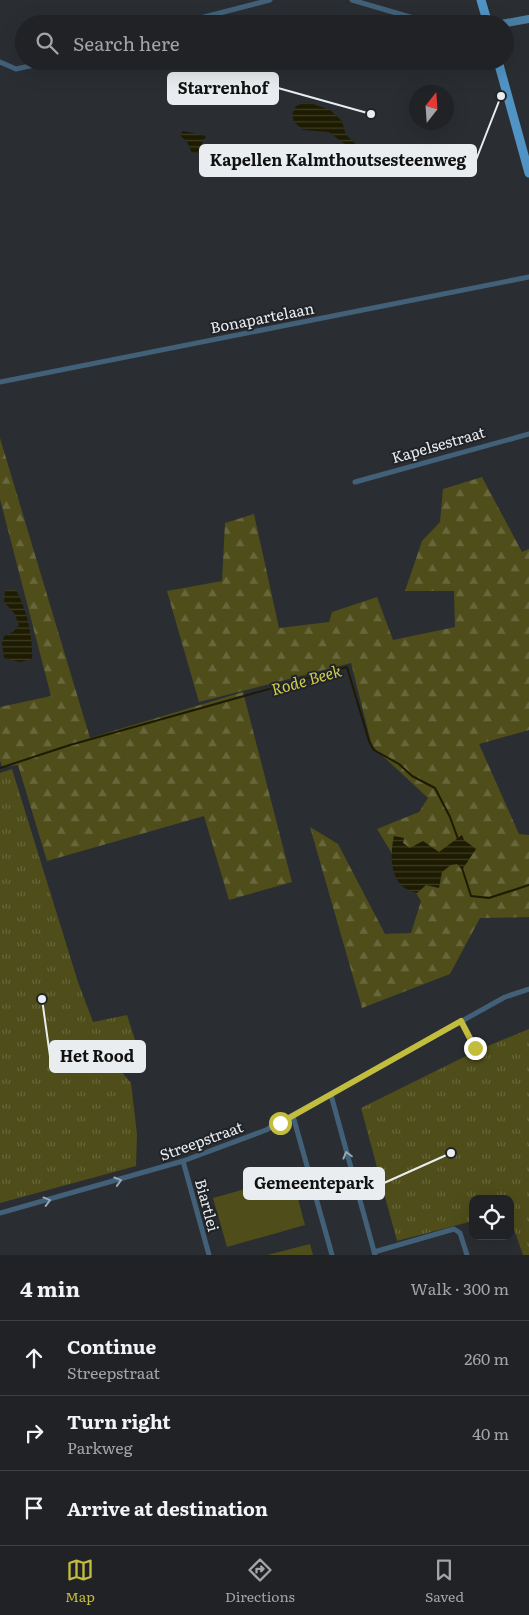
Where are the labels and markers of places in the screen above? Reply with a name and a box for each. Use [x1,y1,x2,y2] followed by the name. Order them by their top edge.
[168,73,278,104] callout: Starrenhof
[200,145,476,176] callout: Kapellen Kalmthoutsesteenweg
[50,1041,145,1072] callout: Het Rood
[244,1168,384,1199] callout: Gemeentepark

